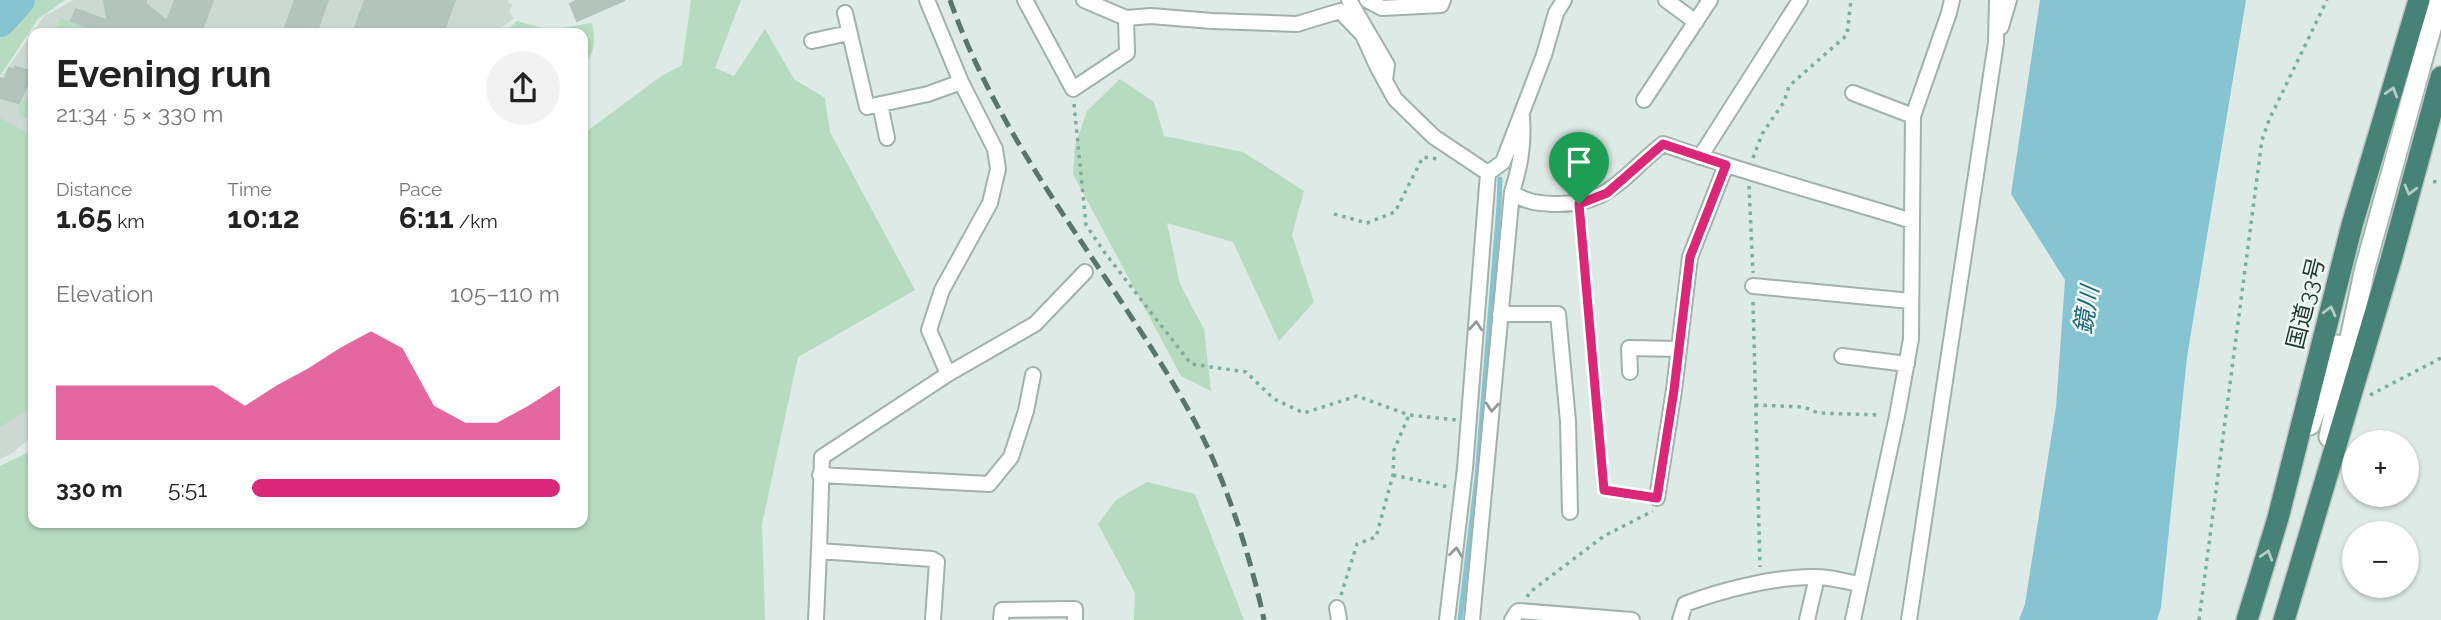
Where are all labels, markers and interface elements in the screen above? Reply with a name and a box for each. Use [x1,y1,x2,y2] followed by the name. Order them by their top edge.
[56,51,271,96] text: Evening run
[486,51,560,125] button: share
[2383,86,2398,98] one-way arrow
[56,100,224,127] text: 21:34 · 5 × 330 m
[1549,132,1609,204] pin
[1560,143,1598,181] icon: arrive
[56,178,132,200] text: Distance
[227,178,272,200] text: Time
[399,178,442,200] text: Pace
[2404,184,2418,196] one-way arrow
[56,200,112,235] text: 1.65
[227,200,300,235] text: 10:12
[399,200,454,235] text: 6:11
[112,210,145,232] text: km
[454,210,498,232] text: /km
[2281,254,2329,352] street label: 国道33号
[56,280,154,307] text: Elevation
[450,280,560,307] text: 105–110 m
[2068,281,2105,336] water label: 鏡川
[2322,305,2336,317] one-way arrow
[1468,320,1483,331] one-way arrow
[1484,401,1499,412] one-way arrow
[2342,430,2419,598] map controls
[2342,430,2419,507] button: +
[56,475,123,502] text: 330 m
[168,475,207,502] text: 5:51
[2342,521,2419,598] button: −
[1448,546,1463,558] one-way arrow
[2258,549,2273,561] one-way arrow

